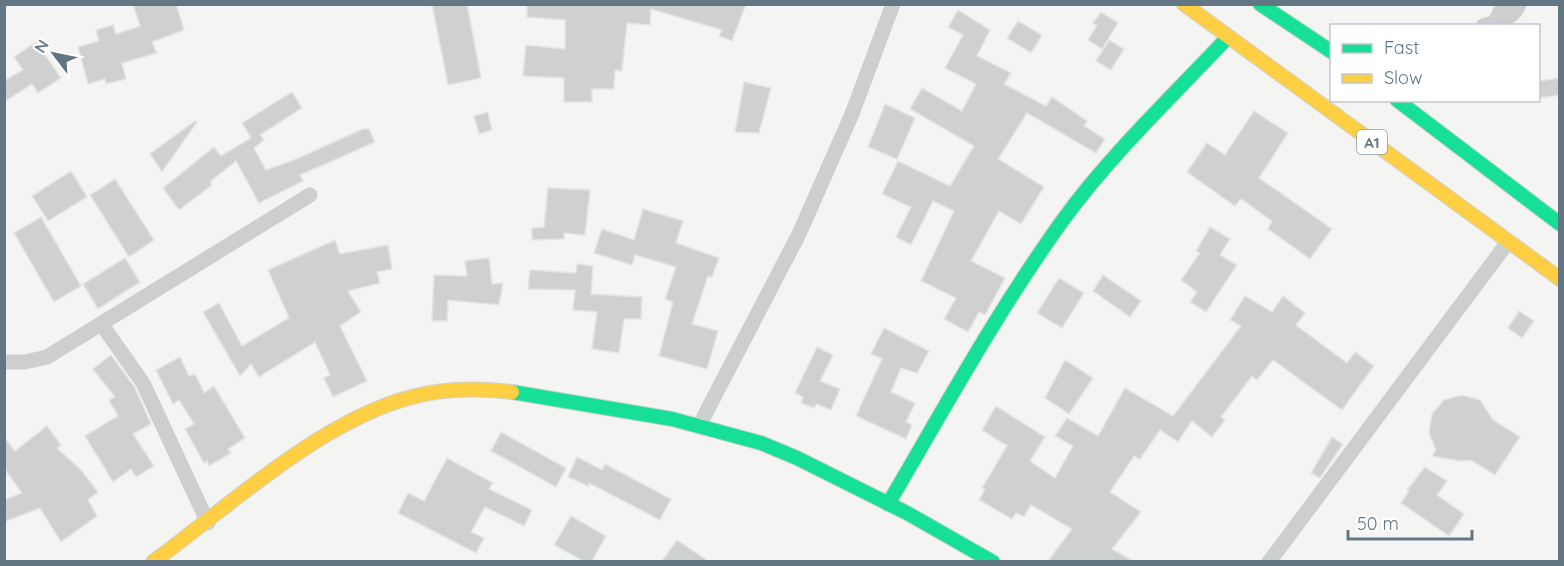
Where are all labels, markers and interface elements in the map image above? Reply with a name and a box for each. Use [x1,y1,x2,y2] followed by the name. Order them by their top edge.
[24,24,84,84] north arrow
[1330,24,1540,102] legend
[30,36,53,56] text: N
[1384,36,1419,59] text: Fast
[1384,66,1422,89] text: Slow
[1357,130,1387,154] road number: A1
[1348,503,1472,541] scale bar
[1357,512,1399,535] text: 50 m

